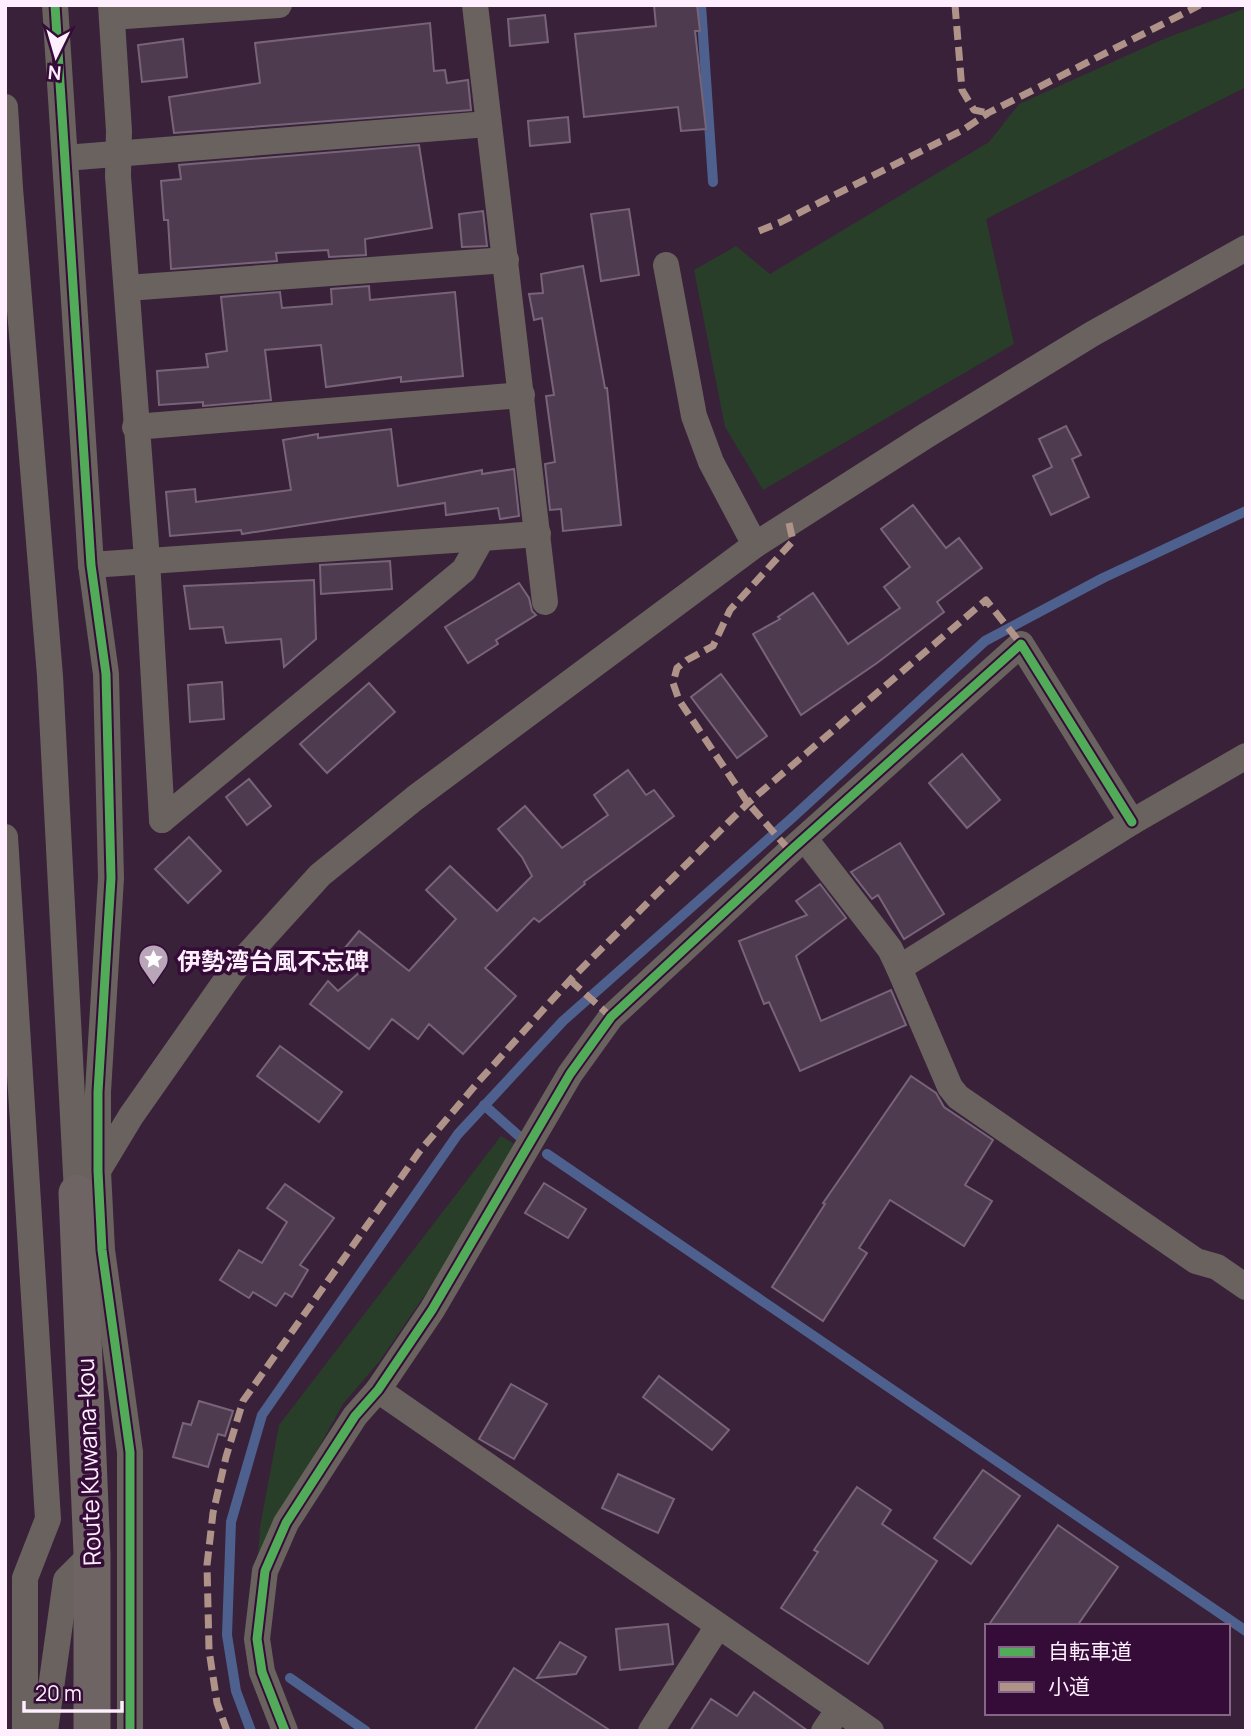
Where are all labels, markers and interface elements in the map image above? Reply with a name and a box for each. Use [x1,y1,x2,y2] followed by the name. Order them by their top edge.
[21,21,91,91] north arrow
[47,59,62,86] text: N
[137,943,171,987] place icon: 伊勢湾台風不忘碑
[177,944,369,977] place label: 伊勢湾台風不忘碑
[68,1357,108,1567] street label: Route Kuwana-kou
[985,1624,1230,1715] legend
[1048,1637,1132,1665] text: 自転車道
[24,1670,122,1714] scale bar
[1048,1672,1090,1700] text: 小道
[35,1679,82,1707] text: 20 m

